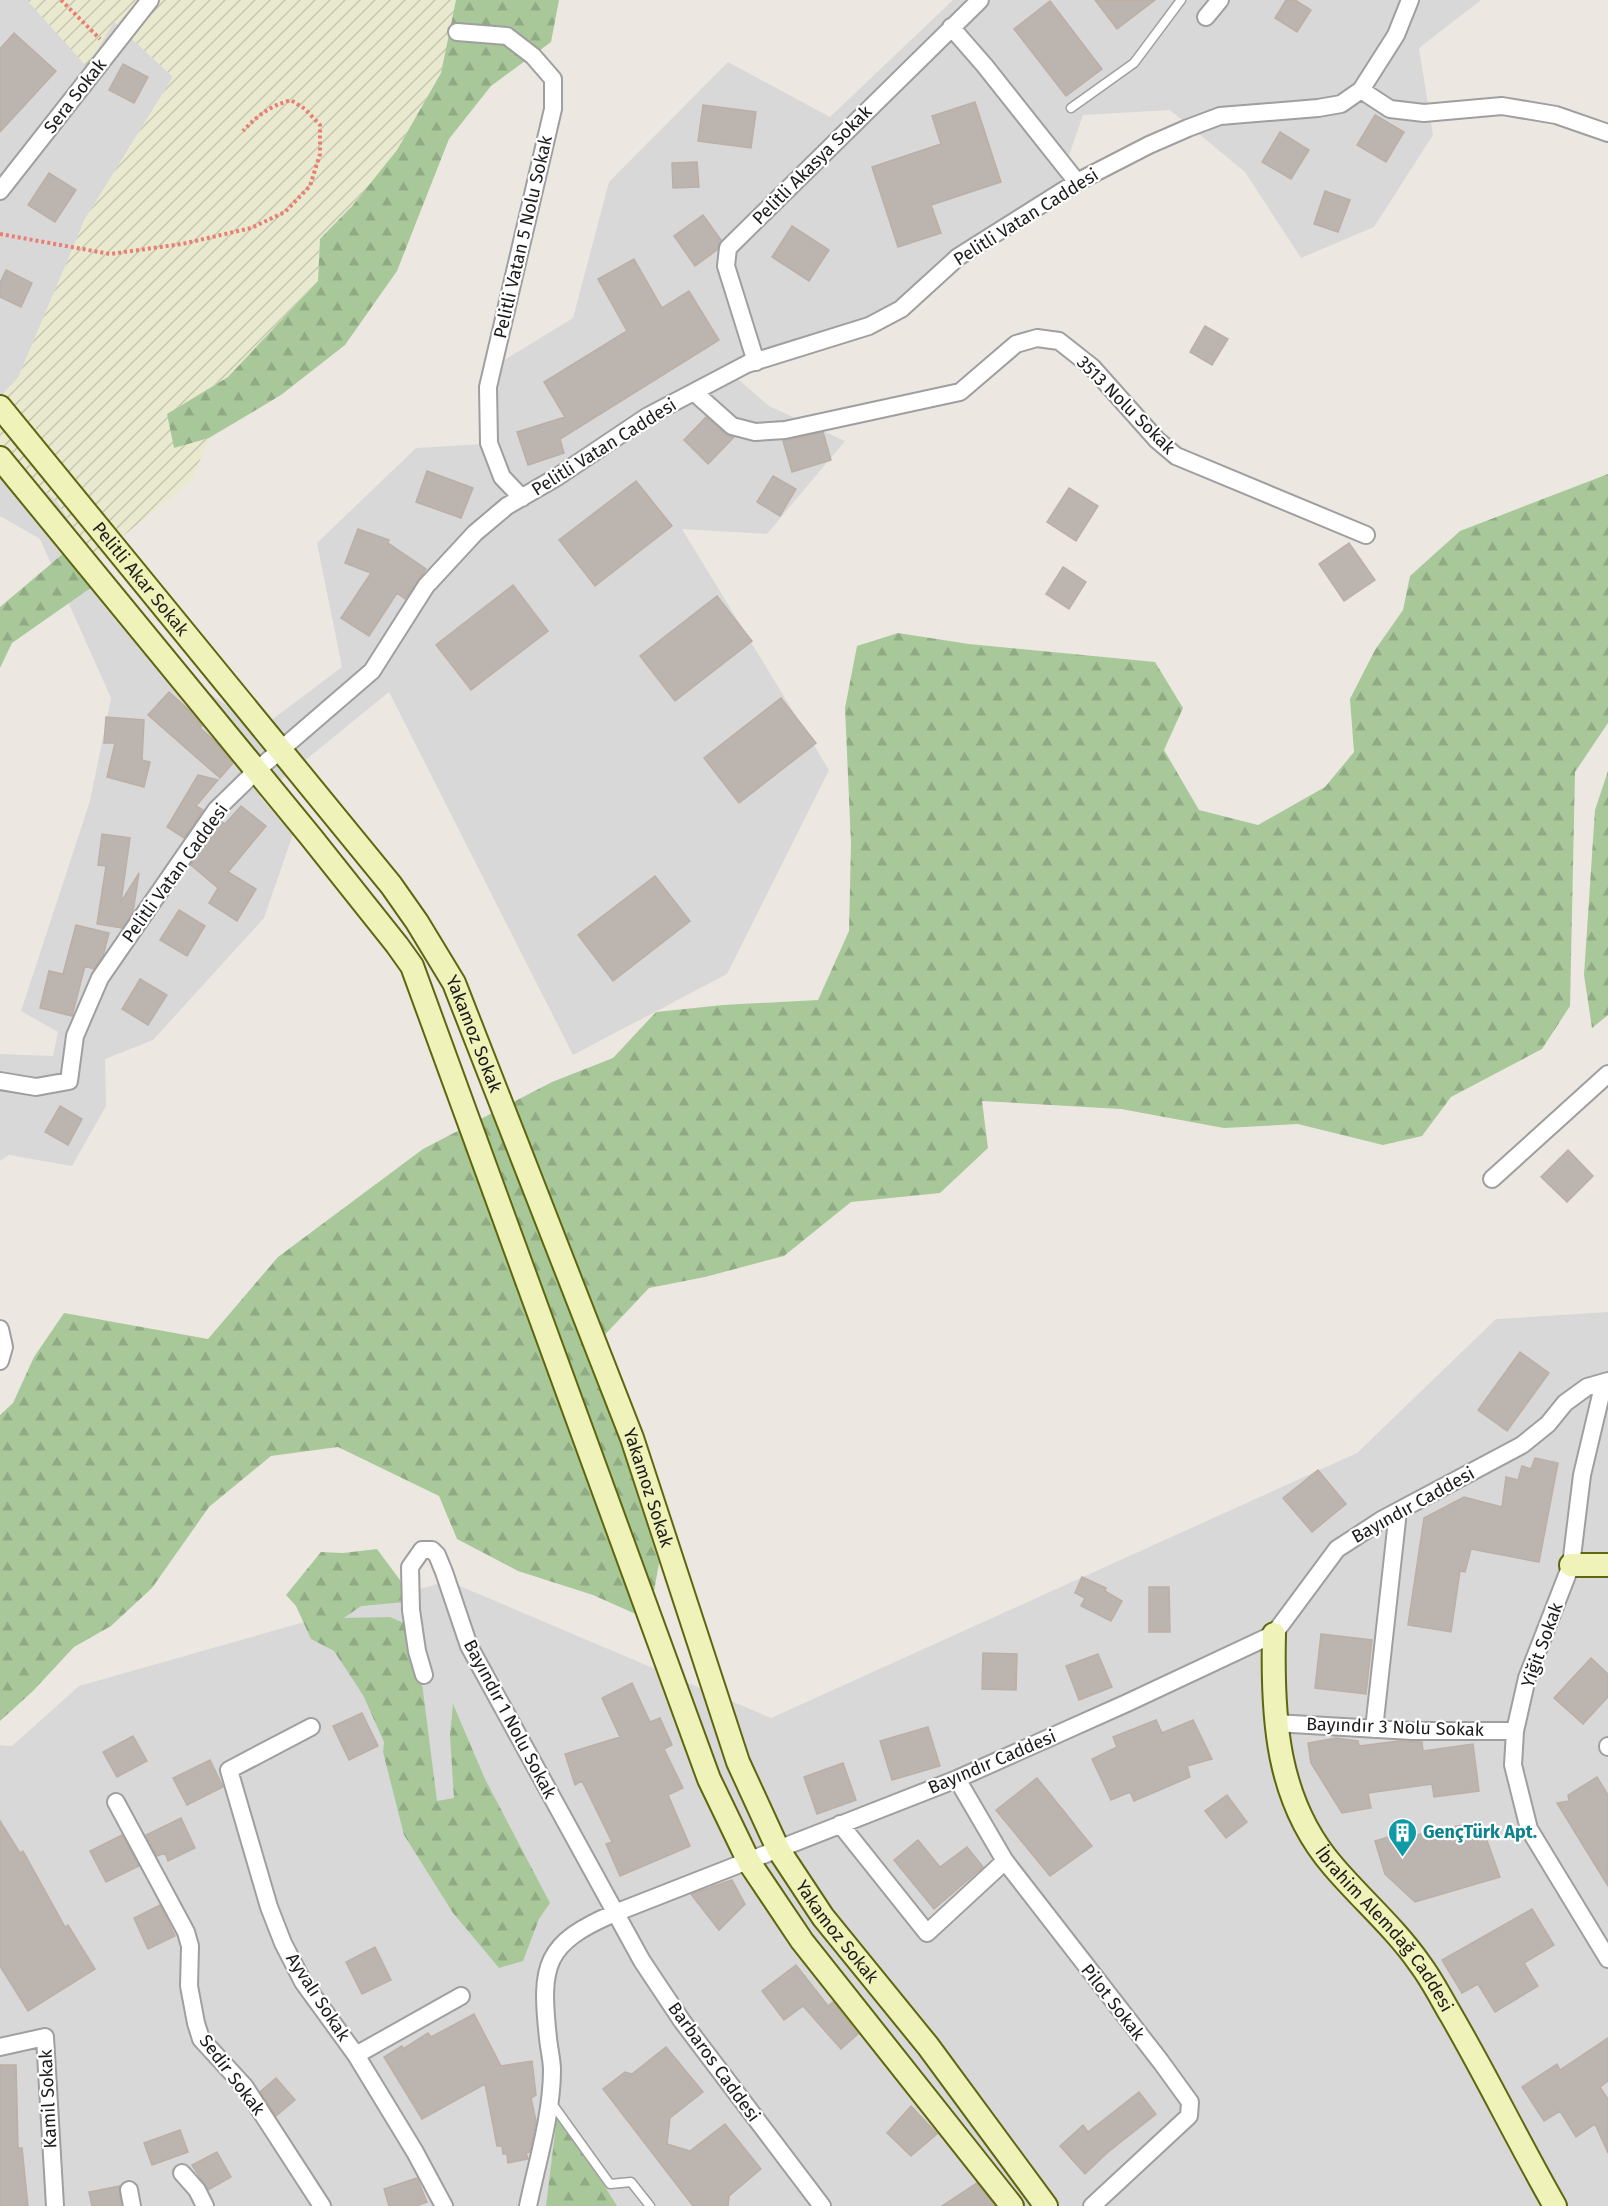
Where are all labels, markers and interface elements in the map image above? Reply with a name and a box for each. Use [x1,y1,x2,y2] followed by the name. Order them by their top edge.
[39,54,111,138] street label: Sera Sokak
[748,100,877,229] street label: Pelitli Akasya Sokak
[489,133,557,341] street label: Pelitli Vatan 5 Nolu Sokak
[950,164,1102,270] street label: Pelitli Vatan Caddesi
[1072,351,1180,459] street label: 3513 Nolu Sokak
[528,394,680,500] street label: Pelitli Vatan Caddesi
[88,517,194,641] street label: Pelitli Akar Sokak
[117,799,233,947] street label: Pelitli Vatan Caddesi
[441,971,507,1097] street label: Yakamoz Sokak
[618,1425,678,1551] street label: Yakamoz Sokak
[1348,1462,1478,1548] street label: Bayındır Caddesi
[1516,1599,1568,1691] street label: Yiğit Sokak
[459,1636,562,1803] street label: Bayındır 1 Nolu Sokak
[1306,1713,1485,1741] street label: Bayındır 3 Nolu Sokak
[925,1725,1059,1799] street label: Bayındır Caddesi
[1386,1816,1418,1858] building icon: GençTürk Apt.
[1423,1821,1537,1843] place label: GençTürk Apt.
[1310,1842,1458,2016] street label: İbrahim Alemdağ Caddesi
[791,1876,884,1988] street label: Yakamoz Sokak
[281,1949,355,2046] street label: Ayvalı Sokak
[1076,1959,1150,2045] street label: Pilot Sokak
[663,1998,765,2126] street label: Barbaros Caddesi
[194,2030,270,2120] street label: Sedir Sokak
[34,2048,62,2149] street label: Kamil Sokak

